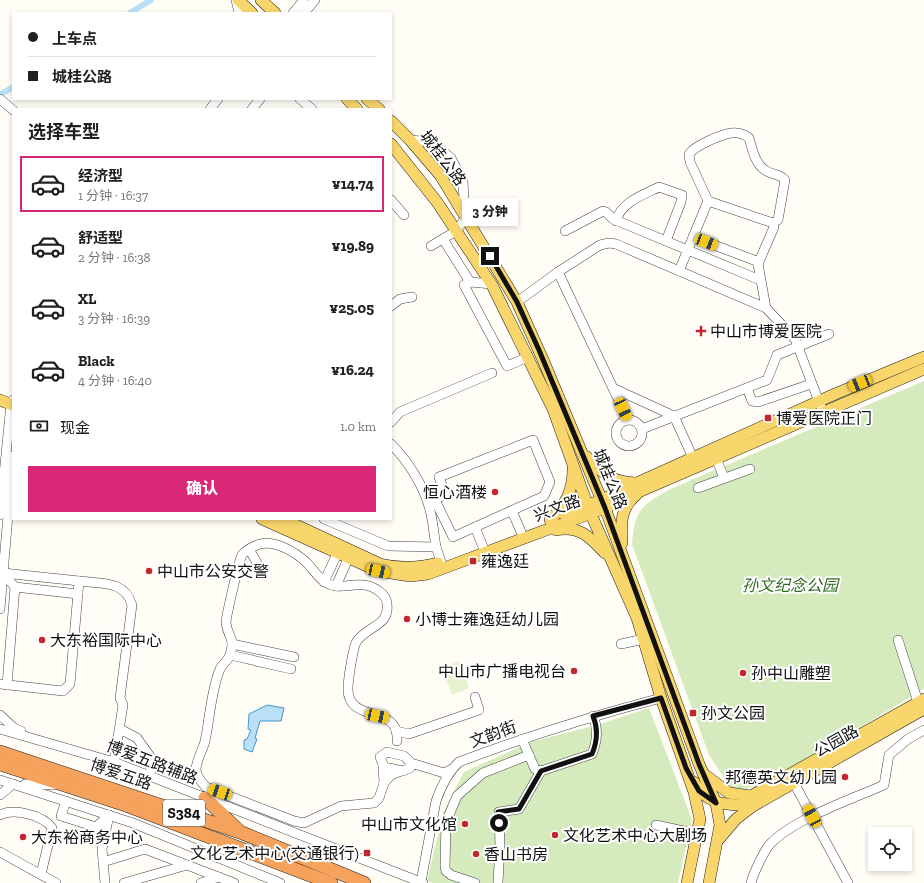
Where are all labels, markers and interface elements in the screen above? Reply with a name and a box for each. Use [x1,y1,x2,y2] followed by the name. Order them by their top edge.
[52,30,97,48] text: 上车点
[52,68,112,86] text: 城桂公路
[28,121,100,143] text: 选择车型
[416,127,470,189] street label: 城桂公路
[30,166,66,202] icon: car
[78,167,123,185] text: 经济型
[332,175,374,193] text: ¥14.74
[78,188,148,203] text: 1 分钟 · 16:37
[462,198,518,226] callout: 3 分钟
[472,204,508,219] text: 3 分钟
[30,228,66,264] icon: car
[78,229,123,247] text: 舒适型
[693,232,719,252] car
[331,237,374,255] text: ¥19.89
[481,247,499,265] route end
[78,250,151,265] text: 2 分钟 · 16:38
[30,290,66,326] icon: car
[78,290,96,308] text: XL
[329,299,374,317] text: ¥25.05
[78,311,150,326] text: 3 分钟 · 16:39
[710,322,822,341] place label: 中山市博爱医院
[695,325,707,337] marker: 中山市博爱医院
[30,352,66,388] icon: car
[78,352,115,370] text: Black
[331,361,374,379] text: ¥16.24
[78,373,152,388] text: 4 分钟 · 16:40
[847,373,873,393] car
[612,396,634,422] car
[776,409,872,428] place label: 博爱医院正门
[763,413,773,423] marker: 博爱医院正门
[28,415,50,437] icon: cash
[60,419,90,437] text: 现金
[340,419,376,434] text: 1.0 km
[589,446,631,512] street label: 城桂公路
[28,466,376,512] button: 确认
[423,483,487,502] place label: 恒心酒楼
[490,487,500,497] marker: 恒心酒楼
[531,491,583,525] street label: 兴文路
[481,552,529,571] place label: 雍逸廷
[468,556,478,566] marker: 雍逸廷
[157,562,269,581] place label: 中山市公安交警
[365,563,391,579] car
[144,566,154,576] marker: 中山市公安交警
[742,576,840,595] park label: 孙文纪念公园
[415,610,559,629] place label: 小博士雍逸廷幼儿园
[402,614,412,624] marker: 小博士雍逸廷幼儿园
[50,631,162,650] place label: 大东裕国际中心
[37,635,47,645] marker: 大东裕国际中心
[438,662,566,681] place label: 中山市广播电视台
[751,664,831,683] place label: 孙中山雕塑
[569,666,579,676] marker: 中山市广播电视台
[738,668,748,678] marker: 孙中山雕塑
[701,704,765,723] place label: 孙文公园
[364,708,390,724] car
[688,708,698,718] marker: 孙文公园
[467,717,519,751] street label: 文韵街
[810,721,862,761] street label: 公园路
[104,736,200,788] street label: 博爱五路辅路
[88,755,154,793] street label: 博爱五路
[725,768,837,787] place label: 邦德英文幼儿园
[840,772,850,782] marker: 邦德英文幼儿园
[207,782,233,802] car
[163,800,205,826] road number: S384
[801,803,823,829] car
[490,814,508,832] route start
[361,815,457,834] place label: 中山市文化馆
[460,819,470,829] marker: 中山市文化馆
[563,826,707,845] place label: 文化艺术中心大剧场
[868,827,912,871] map controls
[868,827,912,871] button: locate
[31,828,143,847] place label: 大东裕商务中心
[550,830,560,840] marker: 文化艺术中心大剧场
[18,832,28,842] marker: 大东裕商务中心
[190,844,359,863] place label: 文化艺术中心(交通银行)
[484,845,548,864] place label: 香山书房
[362,848,372,858] marker: 文化艺术中心(交通银行)
[471,849,481,859] marker: 香山书房

